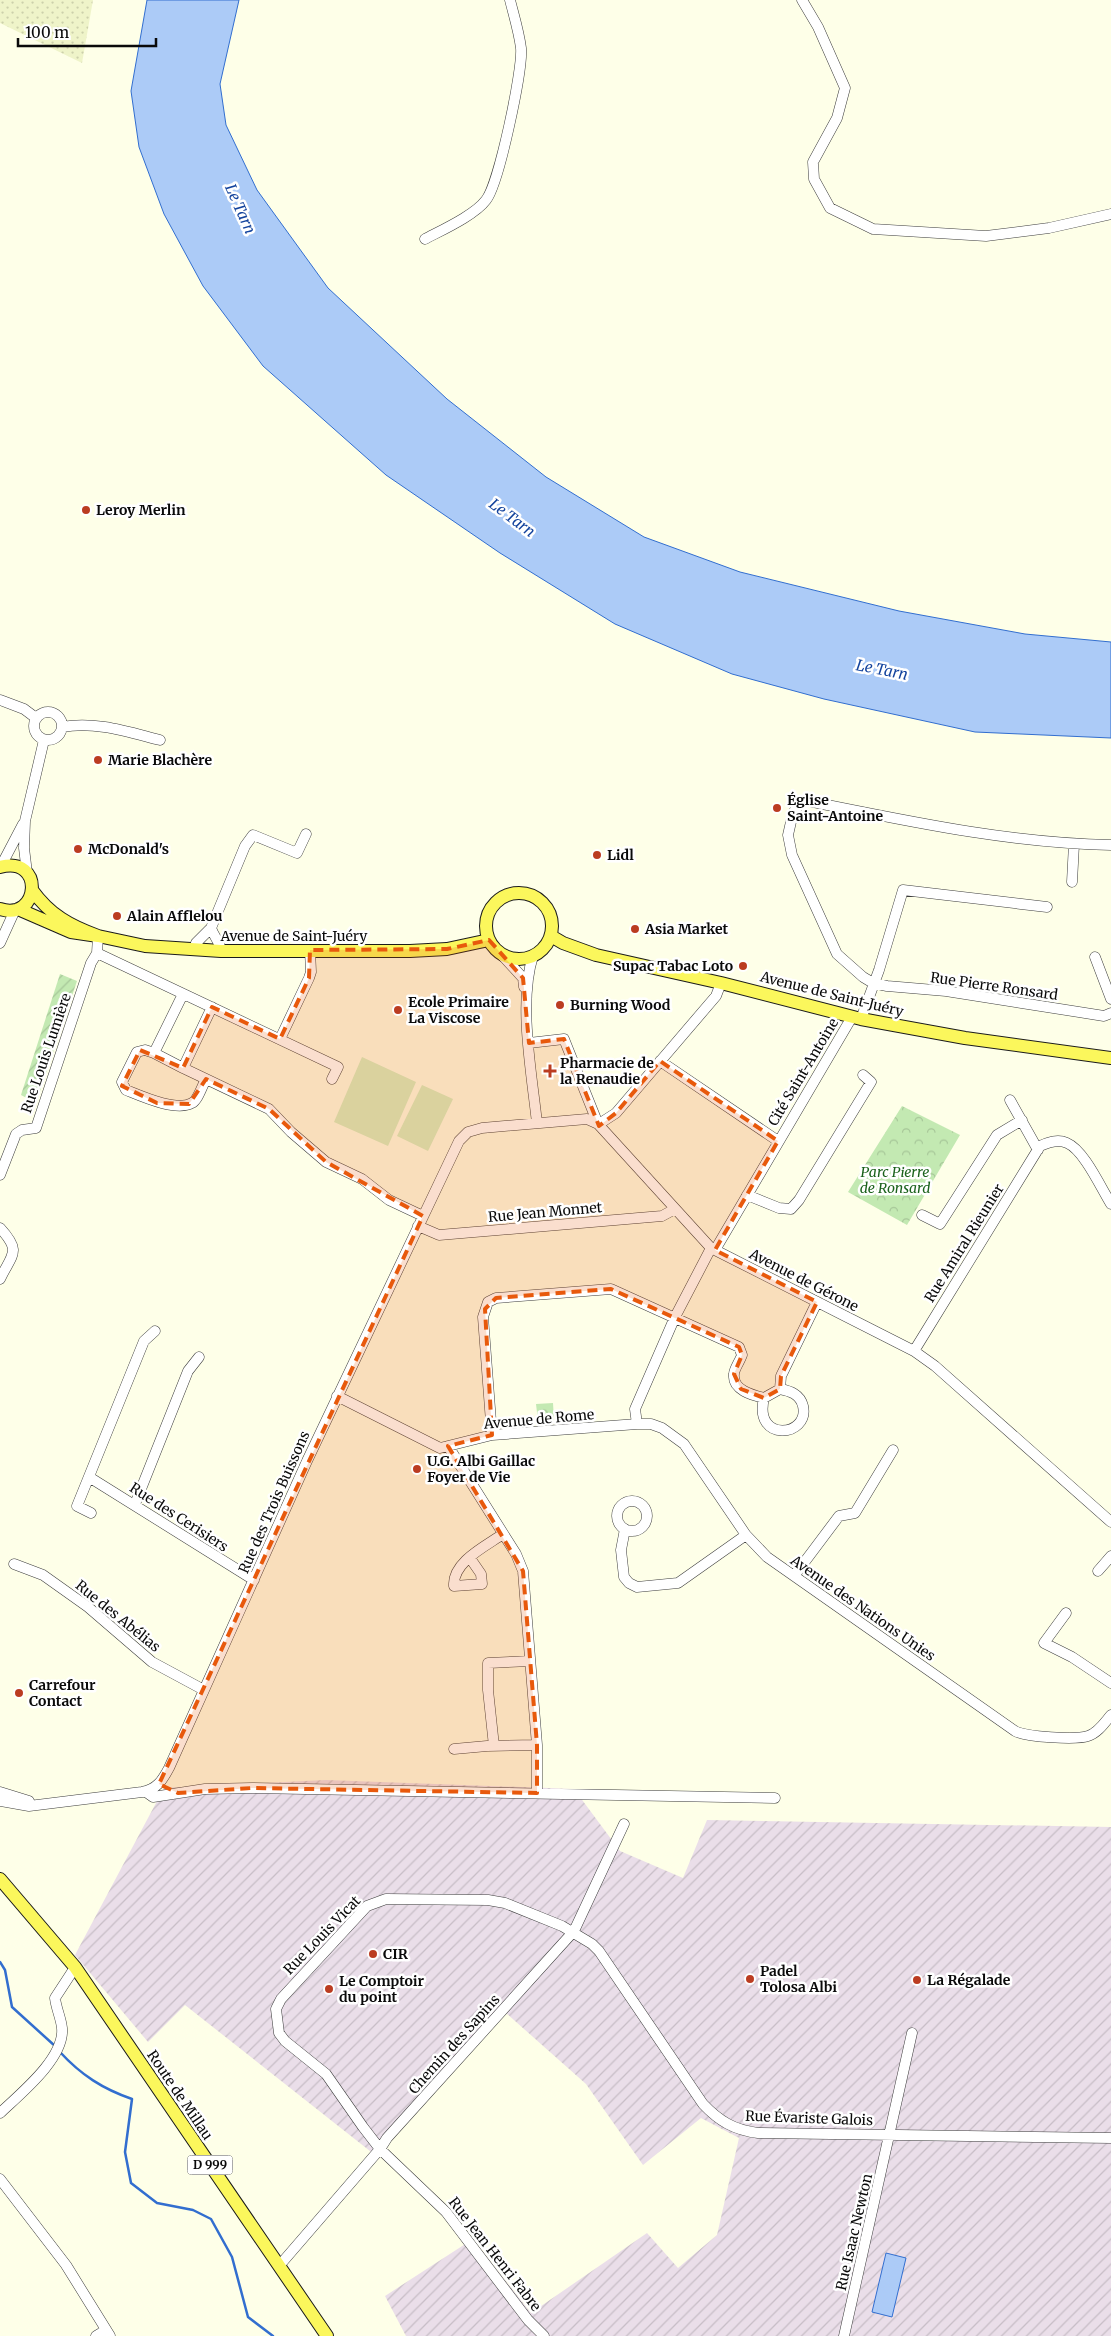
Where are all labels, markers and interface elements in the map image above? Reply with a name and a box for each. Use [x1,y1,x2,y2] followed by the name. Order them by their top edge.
[18,15,155,47] scale bar
[25,23,69,42] text: 100 m
[221,181,260,237] water label: Le Tarn
[486,494,539,541] water label: Le Tarn
[96,501,186,519] place label: Leroy Merlin
[80,504,92,516] marker: Leroy Merlin
[855,655,910,684] water label: Le Tarn
[108,751,212,769] place label: Marie Blachère
[92,754,104,766] marker: Marie Blachère
[787,791,884,825] place label: Église Saint-Antoine
[771,802,783,814] marker: Église Saint-Antoine
[88,840,169,858] place label: McDonald's
[72,843,84,855] marker: McDonald's
[607,846,634,864] place label: Lidl
[591,849,603,861] marker: Lidl
[126,907,223,925] place label: Alain Afflelou
[111,910,123,922] marker: Alain Afflelou
[644,920,729,938] place label: Asia Market
[629,923,641,935] marker: Asia Market
[219,927,368,945] street label: Avenue de Saint-Juéry
[613,957,733,975] place label: Supac Tabac Loto
[737,960,749,972] marker: Supac Tabac Loto
[758,967,906,1021] street label: Avenue de Saint-Juéry
[929,968,1059,1004] street label: Rue Pierre Ronsard
[17,991,75,1115] street label: Rue Louis Lumière
[408,993,509,1027] place label: Ecole Primaire La Viscose
[570,996,671,1014] place label: Burning Wood
[554,999,566,1011] marker: Burning Wood
[392,1004,404,1016] marker: Ecole Primaire La Viscose
[764,1015,842,1129] street label: Cité Saint-Antoine
[560,1054,654,1088] place label: Pharmacie de la Renaudie
[544,1065,556,1077] marker: Pharmacie de la Renaudie
[860,1163,930,1197] park label: Parc Pierre de Ronsard
[920,1180,1008,1306] street label: Rue Amiral Rieunier
[487,1198,603,1226] street label: Rue Jean Monnet
[746,1244,862,1315] street label: Avenue de Gérone
[482,1405,595,1433] street label: Avenue de Rome
[234,1428,314,1576] street label: Rue des Trois Buissons
[427,1452,535,1486] place label: U.G. Albi Gaillac Foyer de Vie
[411,1463,423,1475] marker: U.G. Albi Gaillac Foyer de Vie
[126,1478,232,1556] street label: Rue des Cerisiers
[786,1551,939,1665] street label: Avenue des Nations Unies
[72,1576,164,1656] street label: Rue des Abélias
[29,1676,96,1710] place label: Carrefour Contact
[13,1687,25,1699] marker: Carrefour Contact
[280,1891,365,1978] street label: Rue Louis Vicat
[383,1945,409,1963] place label: CIR
[367,1948,379,1960] marker: CIR
[760,1962,837,1996] place label: Padel Tolosa Albi
[927,1971,1011,1989] place label: La Régalade
[339,1972,425,2006] place label: Le Comptoir du point
[744,1973,756,1985] marker: Padel Tolosa Albi
[911,1974,923,1986] marker: La Régalade
[323,1983,335,1995] marker: Le Comptoir du point
[404,1990,504,2098] street label: Chemin des Sapins
[143,2047,217,2144] street label: Route de Millau
[745,2107,873,2129] street label: Rue Évariste Galois
[188,2156,232,2174] road number: D 999
[832,2172,876,2292] street label: Rue Isaac Newton
[445,2193,545,2315] street label: Rue Jean Henri Fabre

